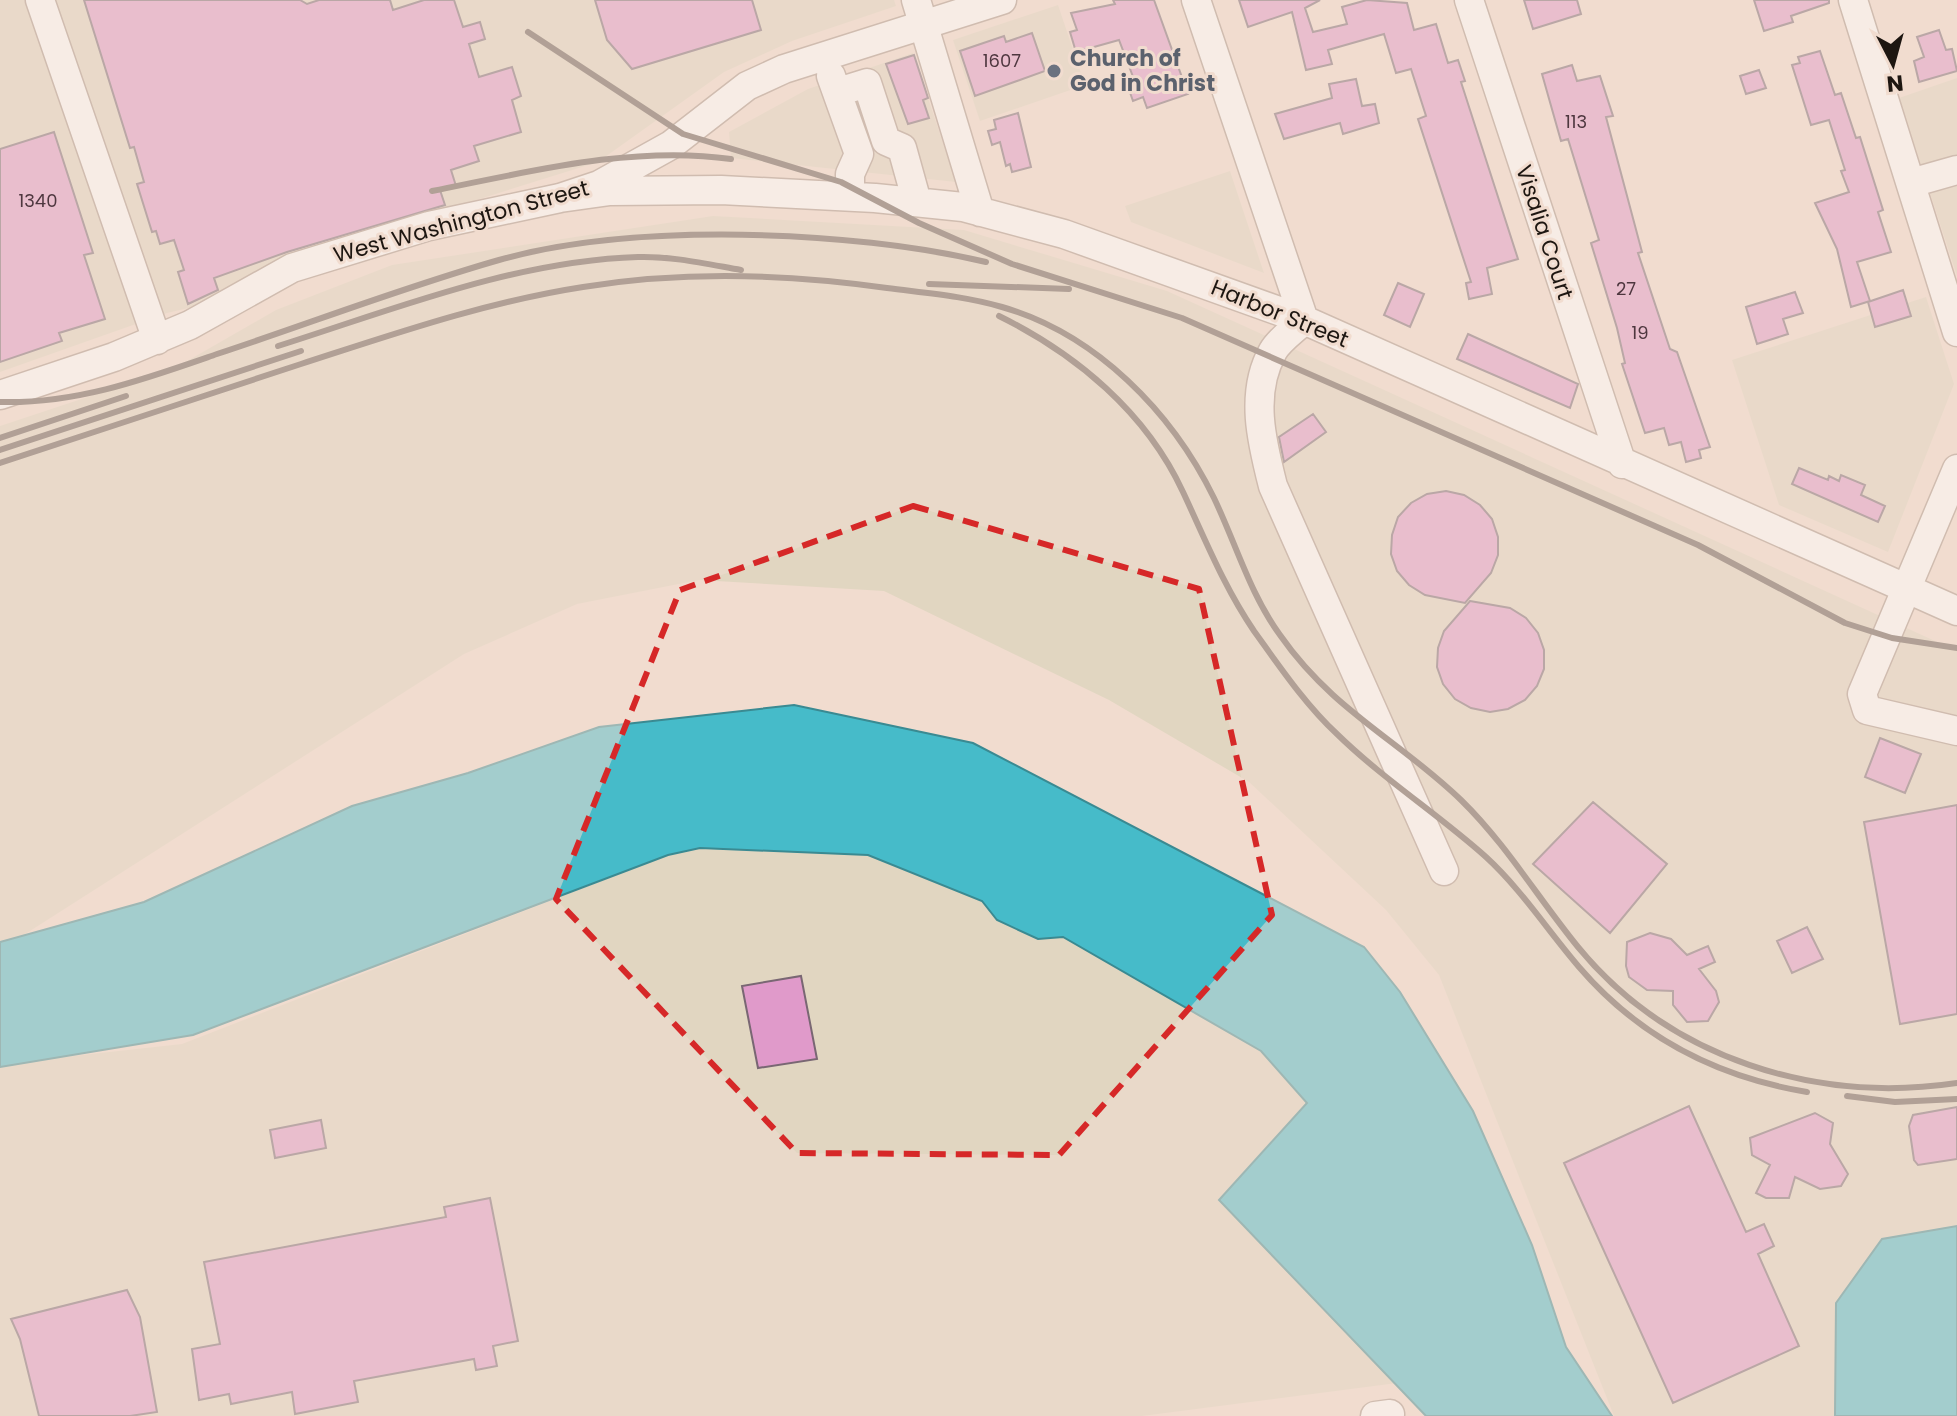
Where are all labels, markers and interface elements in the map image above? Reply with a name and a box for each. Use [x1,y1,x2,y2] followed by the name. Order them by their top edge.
[1853,24,1933,104] north arrow
[1070,43,1215,99] place label: Church of God in Christ
[983,48,1021,73] house number: 1607
[1045,62,1063,80] marker: Church of God in Christ
[1885,67,1905,100] text: N
[1565,109,1587,134] house number: 113
[1508,161,1581,303] street label: Visalia Court
[330,172,592,271] street label: West Washington Street
[19,188,58,213] house number: 1340
[1206,272,1353,355] street label: Harbor Street
[1616,276,1636,301] house number: 27
[1631,320,1649,345] house number: 19

